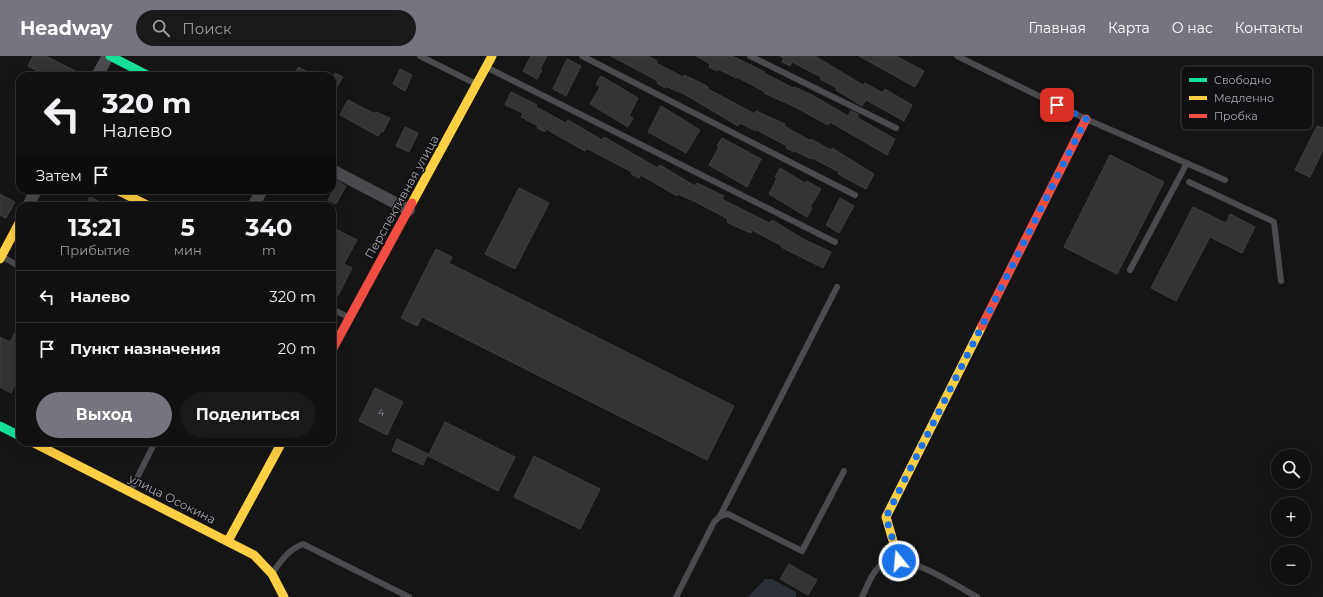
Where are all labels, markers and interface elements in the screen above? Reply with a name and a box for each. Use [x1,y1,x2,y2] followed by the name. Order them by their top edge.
[136,10,416,46] search box
[20,17,112,40] text: Headway
[150,17,172,39] icon: search
[182,19,232,38] text: Поиск
[1028,19,1086,37] text: Главная
[1108,19,1150,37] text: Карта
[1172,19,1213,37] text: О нас
[1235,19,1303,37] text: Контакты
[1181,66,1313,130] legend
[1214,73,1271,87] text: Свободно
[102,86,191,120] text: 320 m
[36,88,88,140] icon: left
[1040,88,1074,122] pin
[1214,91,1274,105] text: Медленно
[1046,94,1068,116] icon: arrive
[1214,109,1258,123] text: Пробка
[102,120,172,142] text: Налево
[361,132,442,261] street label: Перспективная улица
[90,164,112,186] icon: arrive
[36,166,82,185] text: Затем
[68,213,122,242] text: 13:21
[181,213,195,242] text: 5
[245,213,292,242] text: 340
[60,242,130,258] text: Прибытие
[174,242,202,258] text: мин
[262,242,276,258] text: m
[36,286,58,308] icon: left
[70,287,130,306] text: Налево
[269,287,316,306] text: 320 m
[36,338,58,360] icon: arrive
[70,339,221,358] text: Пункт назначения
[278,339,316,358] text: 20 m
[36,392,172,438] button: Выход
[180,392,316,438] button: Поделиться
[378,406,385,419] house number: 4
[1271,449,1311,585] map controls
[1271,449,1311,489] button: search
[125,470,218,527] street label: улица Осокина
[1271,497,1311,537] button: +
[878,540,920,582] position arrow
[1271,545,1311,585] button: −

